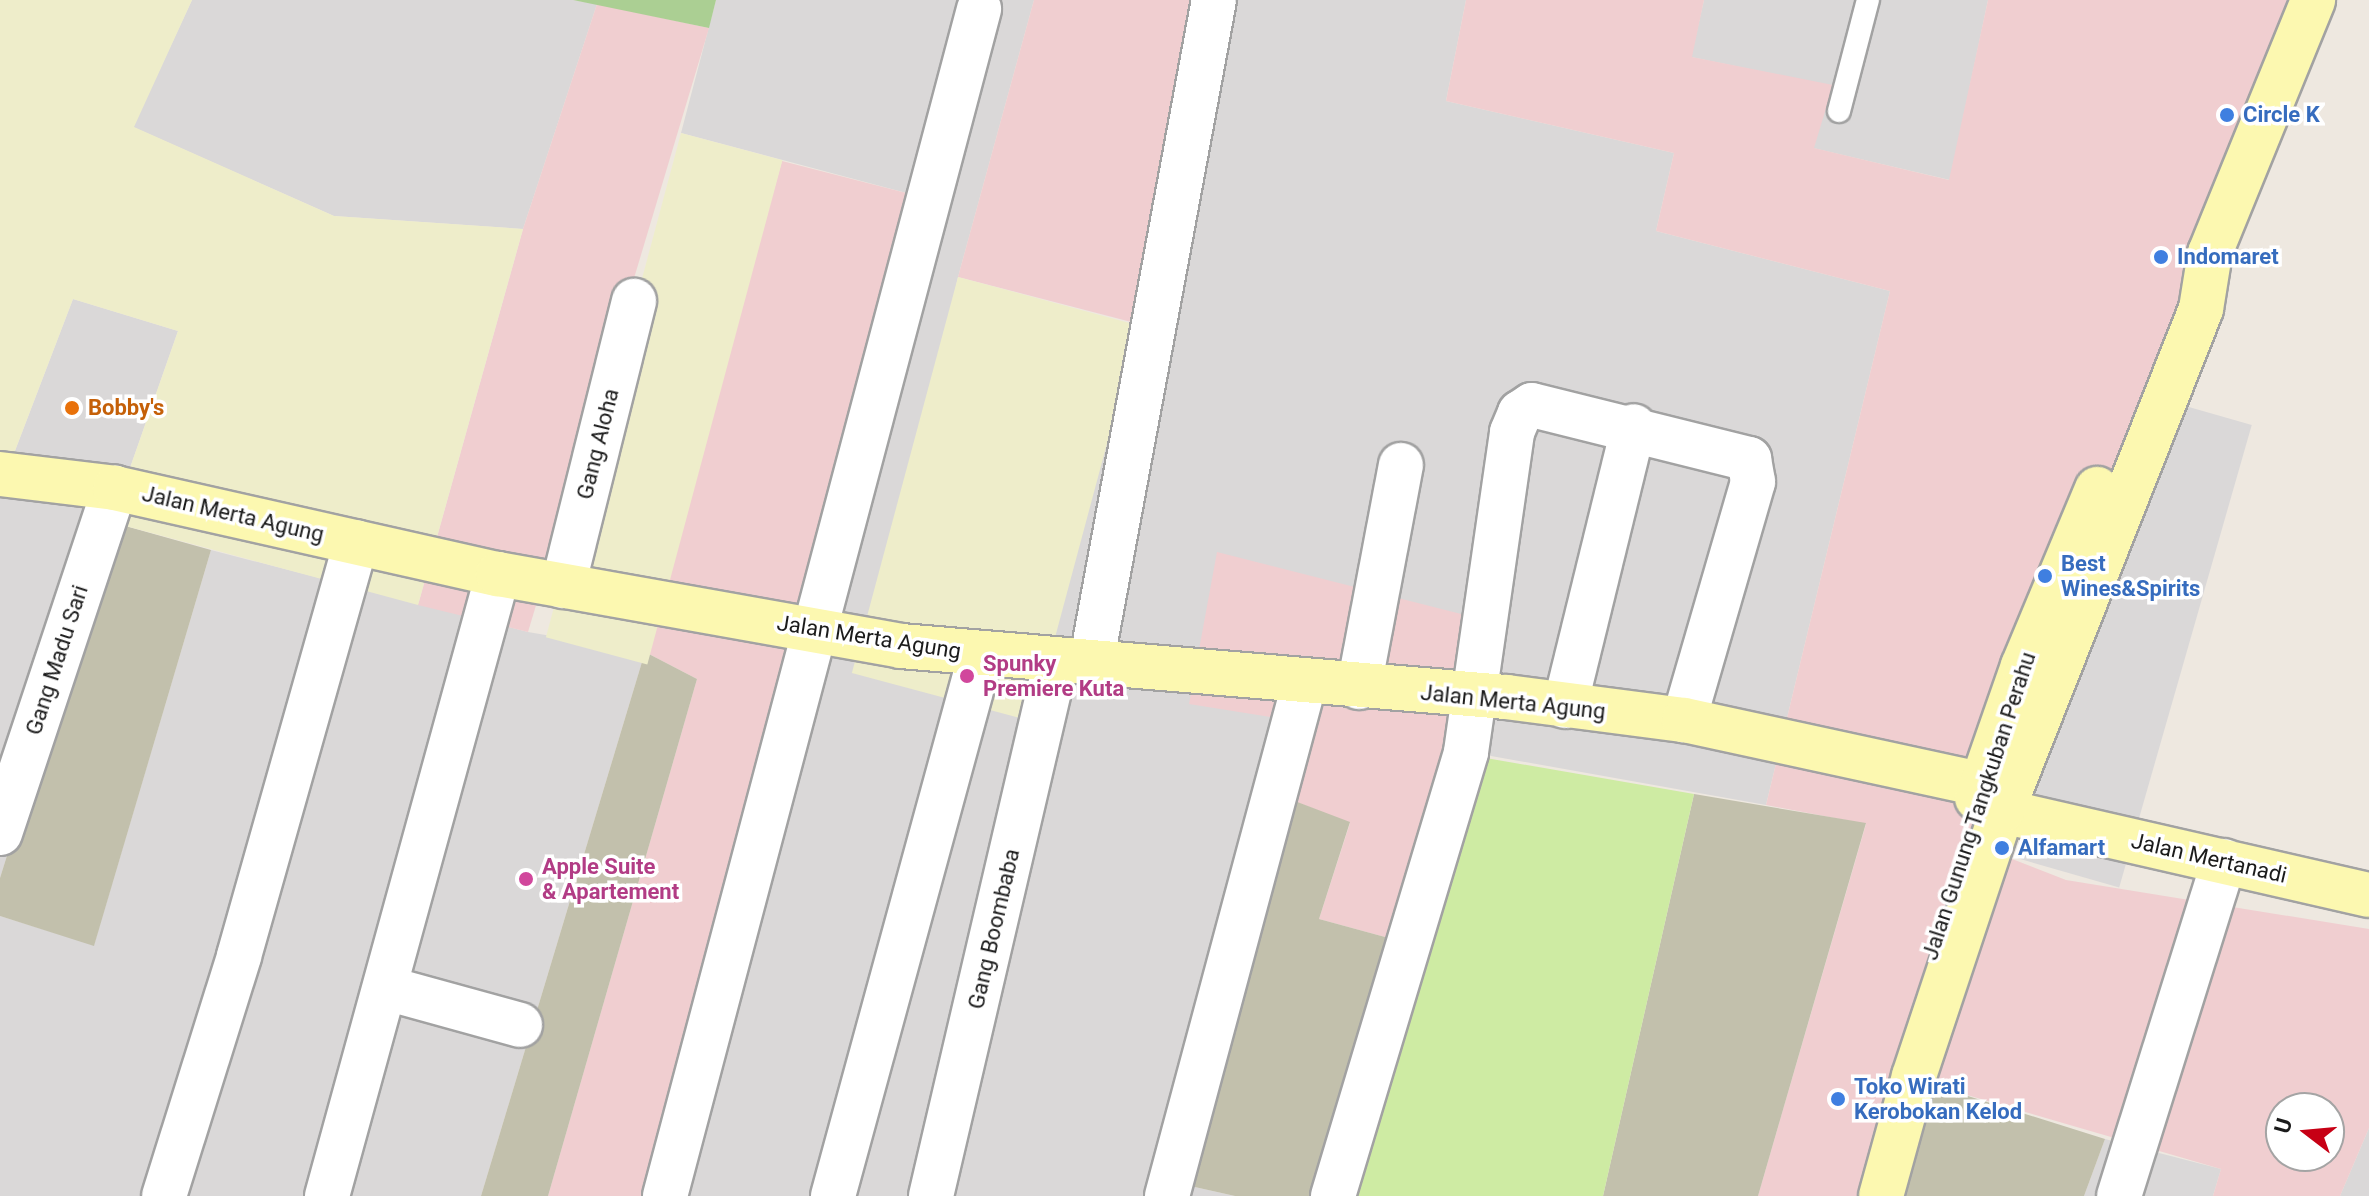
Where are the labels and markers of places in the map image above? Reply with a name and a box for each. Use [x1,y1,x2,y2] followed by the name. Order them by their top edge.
[2243,102,2320,128] place label: Circle K
[2218,106,2236,124] marker: Circle K
[2177,244,2279,270] place label: Indomaret
[2152,248,2170,266] marker: Indomaret
[88,395,164,421] place label: Bobby's
[63,399,81,417] marker: Bobby's
[2061,550,2200,602] place label: Best Wines&Spirits
[2036,567,2054,585] marker: Best Wines&Spirits
[983,650,1124,702] place label: Spunky Premiere Kuta
[958,667,976,685] marker: Spunky Premiere Kuta
[2018,835,2105,861] place label: Alfamart
[1993,839,2011,857] marker: Alfamart
[542,853,679,904] place label: Apple Suite & Apartement
[517,870,535,888] marker: Apple Suite & Apartement
[1854,1073,2022,1124] place label: Toko Wirati Kerobokan Kelod
[1829,1090,1847,1108] marker: Toko Wirati Kerobokan Kelod

